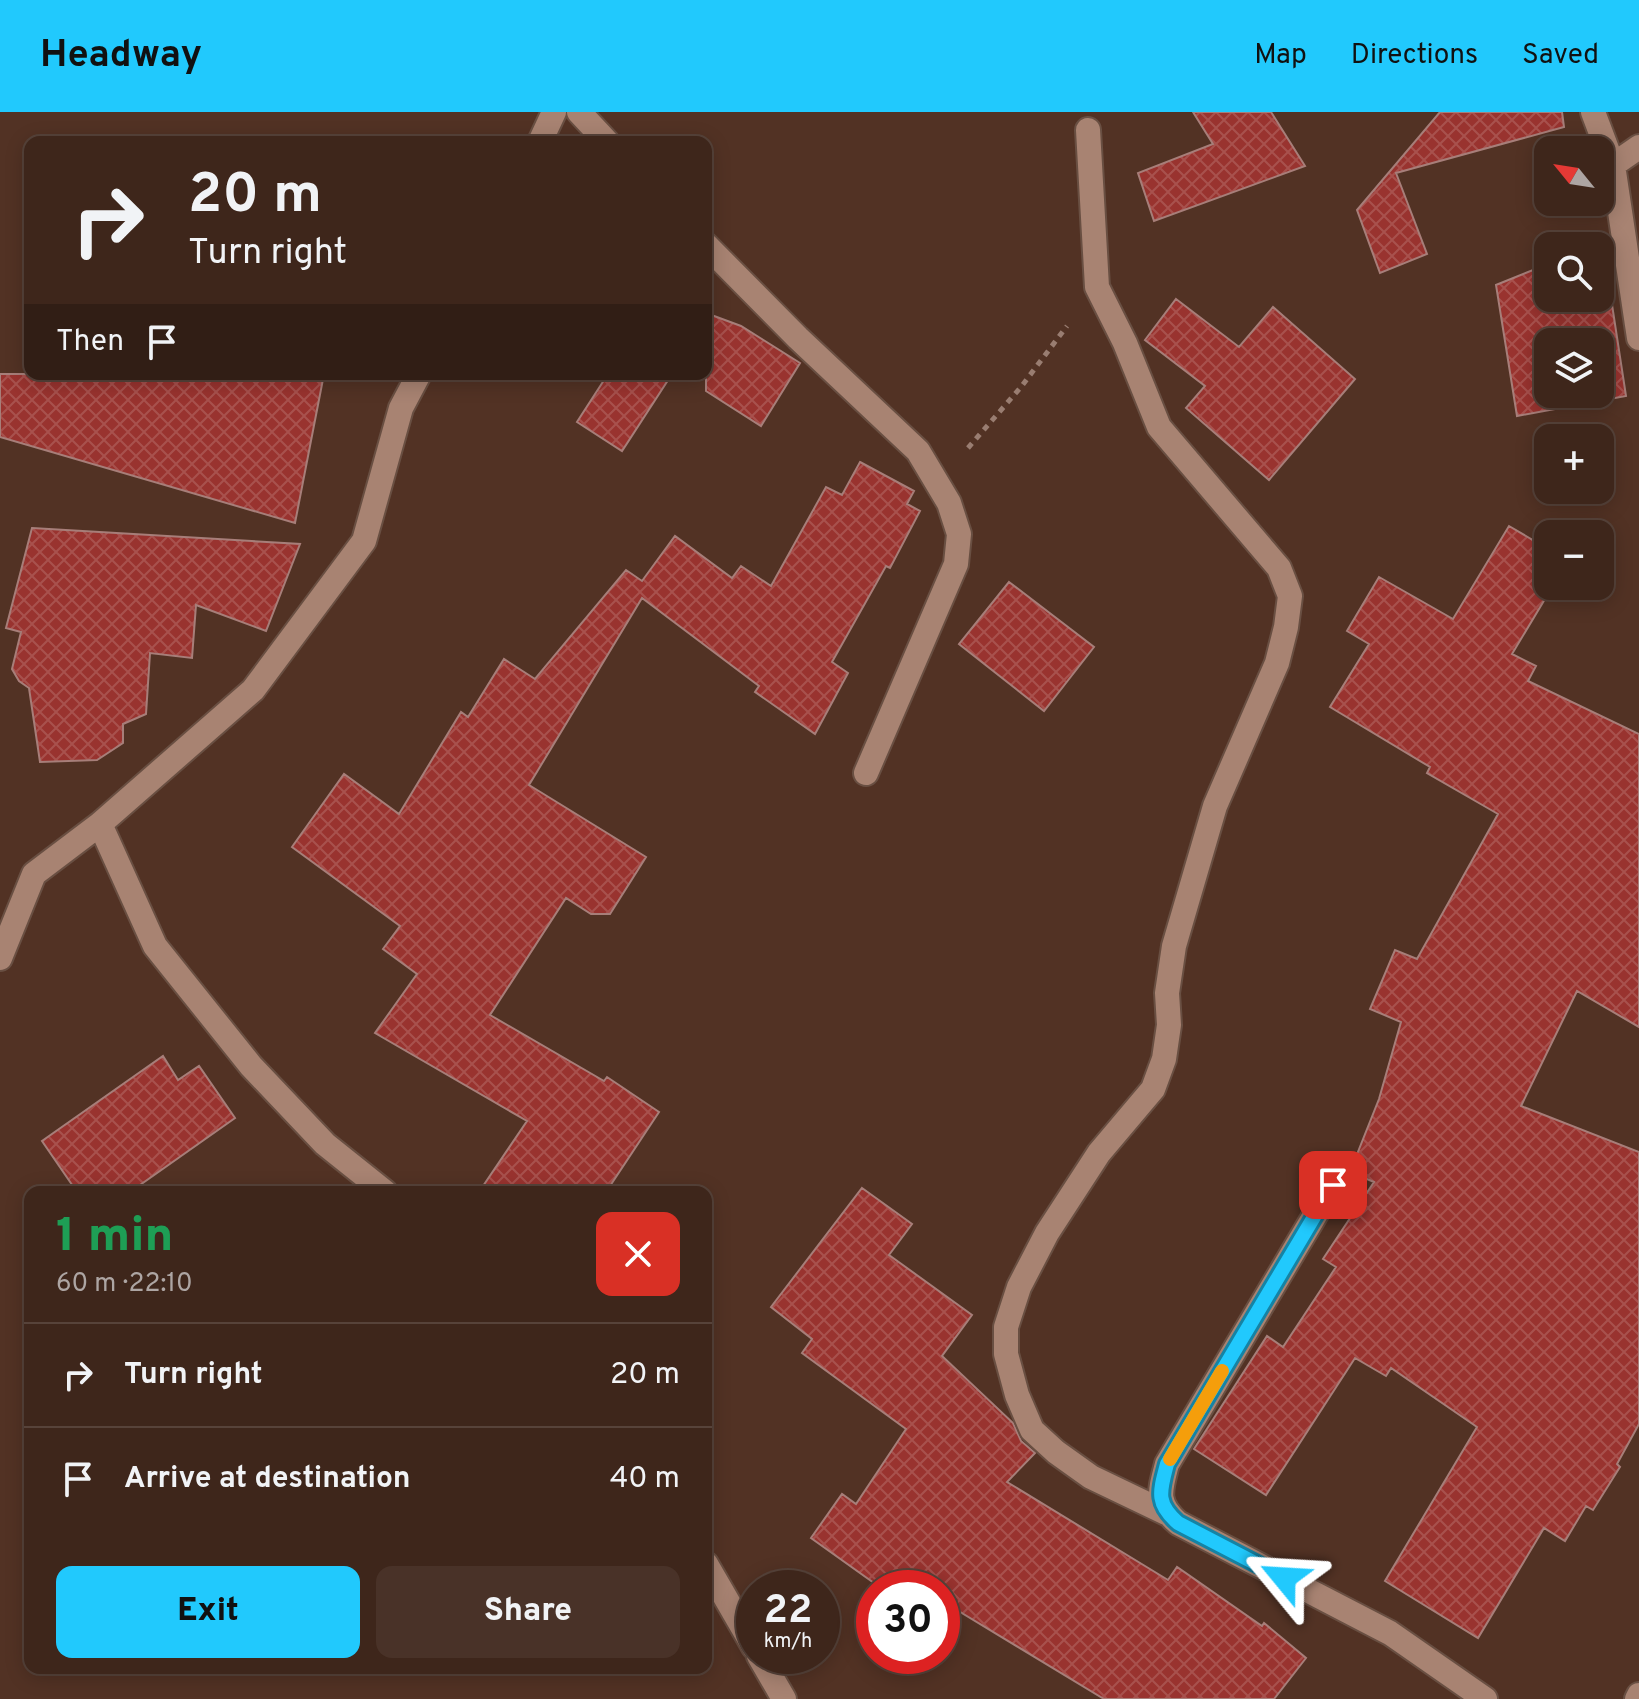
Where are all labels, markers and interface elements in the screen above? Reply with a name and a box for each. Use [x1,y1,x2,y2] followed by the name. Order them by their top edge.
[40,32,202,81] text: Headway
[1254,38,1307,74] text: Map
[1351,38,1478,74] text: Directions
[1522,38,1599,74] text: Saved
[1534,136,1614,216] north arrow
[1534,136,1614,600] map controls
[188,162,322,232] text: 20 m
[56,168,160,272] icon: right
[188,231,347,277] text: Turn right
[1534,232,1614,312] button: search
[140,320,184,364] icon: arrive
[56,324,124,361] text: Then
[1534,328,1614,408] button: layers
[1534,424,1614,504] button: +
[1534,520,1614,600] button: −
[1299,1151,1367,1219] pin
[1311,1163,1355,1207] icon: arrive
[56,1208,173,1268] text: 1 min
[596,1212,680,1296] button: close
[56,1268,193,1301] text: 60 m · 22:10
[56,1353,100,1397] icon: right
[124,1357,262,1394] text: Turn right
[610,1357,680,1394] text: 20 m
[56,1457,100,1501] icon: arrive
[124,1461,410,1498] text: Arrive at destination
[610,1461,680,1498] text: 40 m
[1242,1536,1326,1620] position arrow
[56,1566,360,1658] button: Exit
[376,1566,680,1658] button: Share
[856,1570,960,1674] speed limit sign: 30
[764,1587,812,1637] text: 22
[764,1629,812,1655] text: km/h

